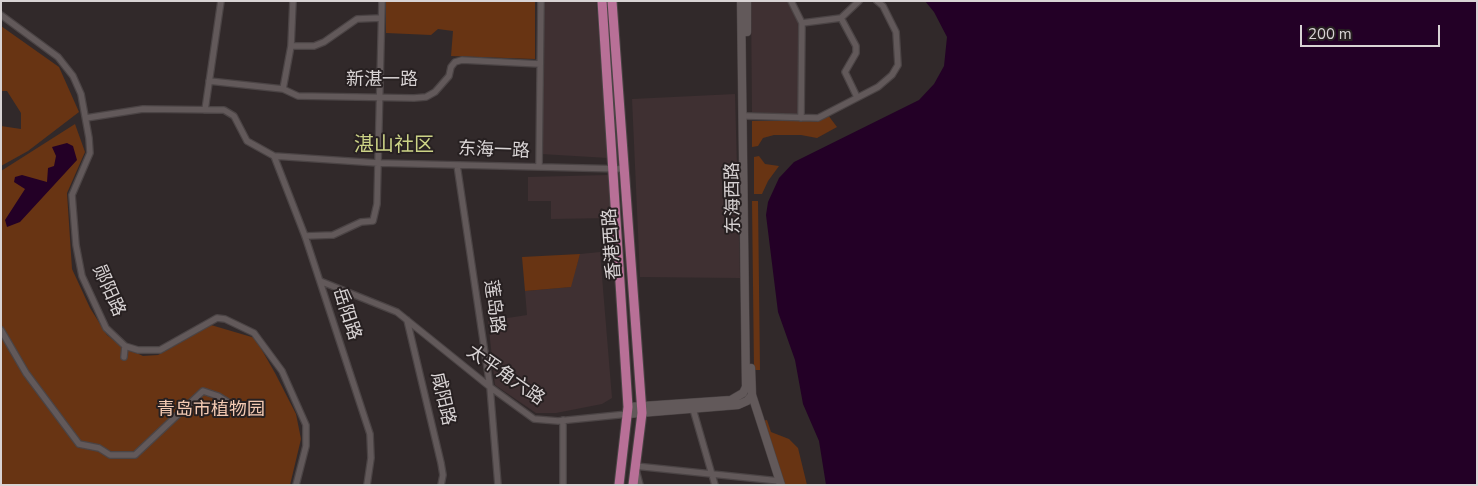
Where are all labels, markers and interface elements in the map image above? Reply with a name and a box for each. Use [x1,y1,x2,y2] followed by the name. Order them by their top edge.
[1303,15,1443,47] scale bar
[1308,24,1352,44] text: 200 m
[346,70,418,92] street label: 新湛一路
[354,134,434,158] district label: 湛山社区
[458,139,530,163] street label: 东海一路
[723,162,745,234] street label: 东海西路
[600,207,626,281] street label: 香港西路
[87,262,129,320] street label: 郧阳路
[479,279,507,335] street label: 莲岛路
[327,285,365,343] street label: 岳阳路
[462,341,548,411] street label: 太平角六路
[425,370,459,428] street label: 咸阳路
[157,400,265,422] park label: 青岛市植物园

